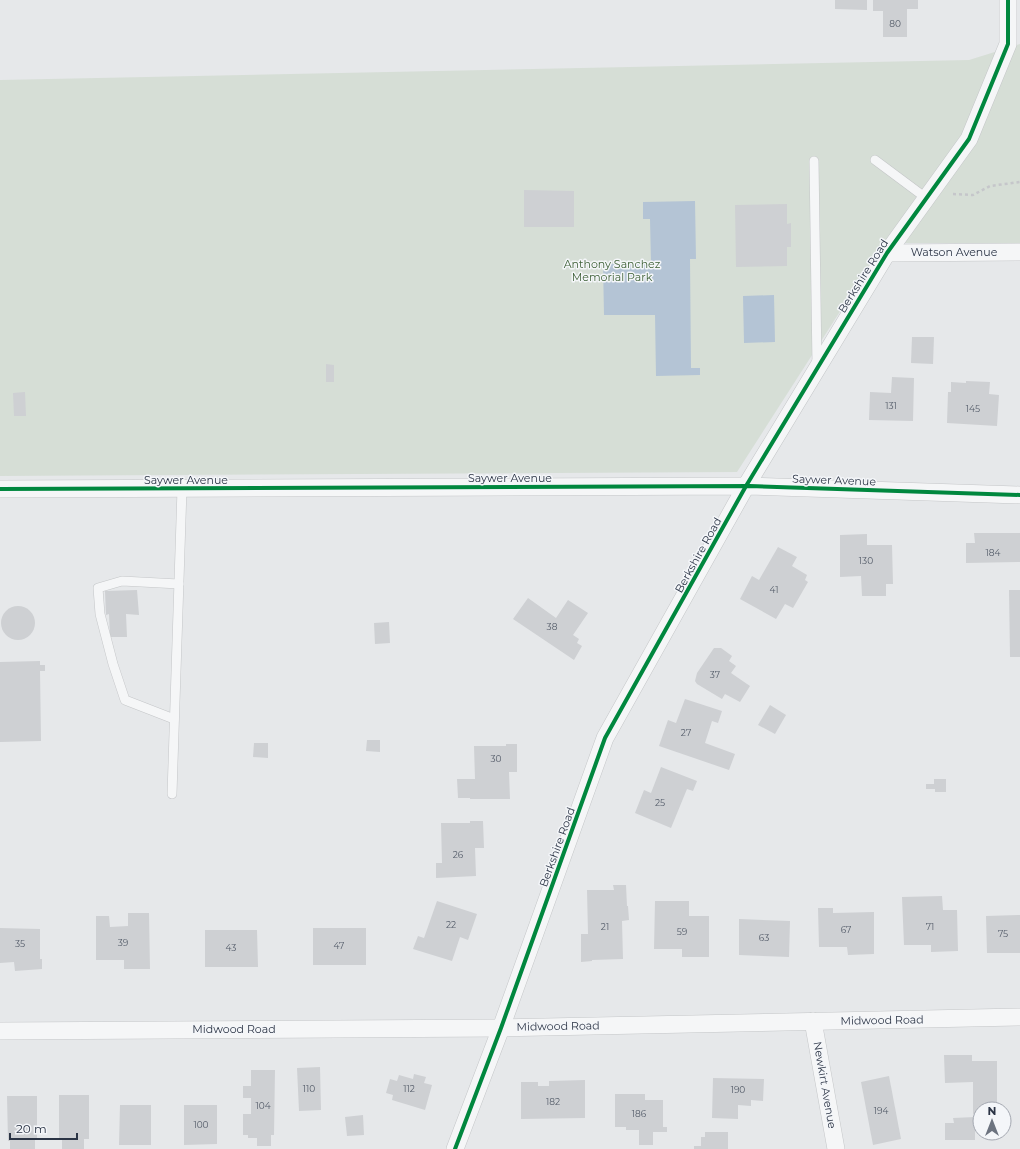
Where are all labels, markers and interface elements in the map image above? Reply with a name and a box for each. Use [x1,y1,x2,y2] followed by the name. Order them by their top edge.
[889,18,901,29] house number: 80
[835,237,891,315] street label: Berkshire Road
[911,245,998,259] street label: Watson Avenue
[564,257,661,284] park label: Anthony Sanchez Memorial Park
[885,400,897,411] house number: 131
[966,403,980,414] house number: 145
[468,471,552,485] street label: Saywer Avenue
[792,472,877,488] street label: Saywer Avenue
[144,473,228,487] street label: Saywer Avenue
[672,515,724,595] street label: Berkshire Road
[986,547,1001,558] house number: 184
[859,555,873,566] house number: 130
[770,584,778,595] house number: 41
[547,621,558,632] house number: 38
[710,669,720,680] house number: 37
[681,727,691,738] house number: 27
[490,753,502,764] house number: 30
[655,797,665,808] house number: 25
[536,805,578,889] street label: Berkshire Road
[453,849,464,860] house number: 26
[446,919,456,930] house number: 22
[601,921,609,932] house number: 21
[926,921,934,932] house number: 71
[841,924,851,935] house number: 67
[677,926,688,937] house number: 59
[998,928,1008,939] house number: 75
[759,932,769,943] house number: 63
[118,937,129,948] house number: 39
[15,938,25,949] house number: 35
[334,940,344,951] house number: 47
[226,942,236,953] house number: 43
[840,1012,924,1028] street label: Midwood Road
[516,1018,600,1034] street label: Midwood Road
[192,1022,276,1036] street label: Midwood Road
[810,1040,840,1130] street label: Newkirt Avenue
[303,1083,315,1094] house number: 110
[403,1083,415,1094] house number: 112
[731,1084,745,1095] house number: 190
[546,1096,560,1107] house number: 182
[255,1100,271,1111] house number: 104
[972,1101,1012,1141] north arrow
[988,1104,996,1118] text: N
[874,1105,888,1116] house number: 194
[632,1108,647,1119] house number: 186
[10,1115,77,1141] scale bar
[193,1119,209,1130] house number: 100
[16,1121,47,1136] text: 20 m

